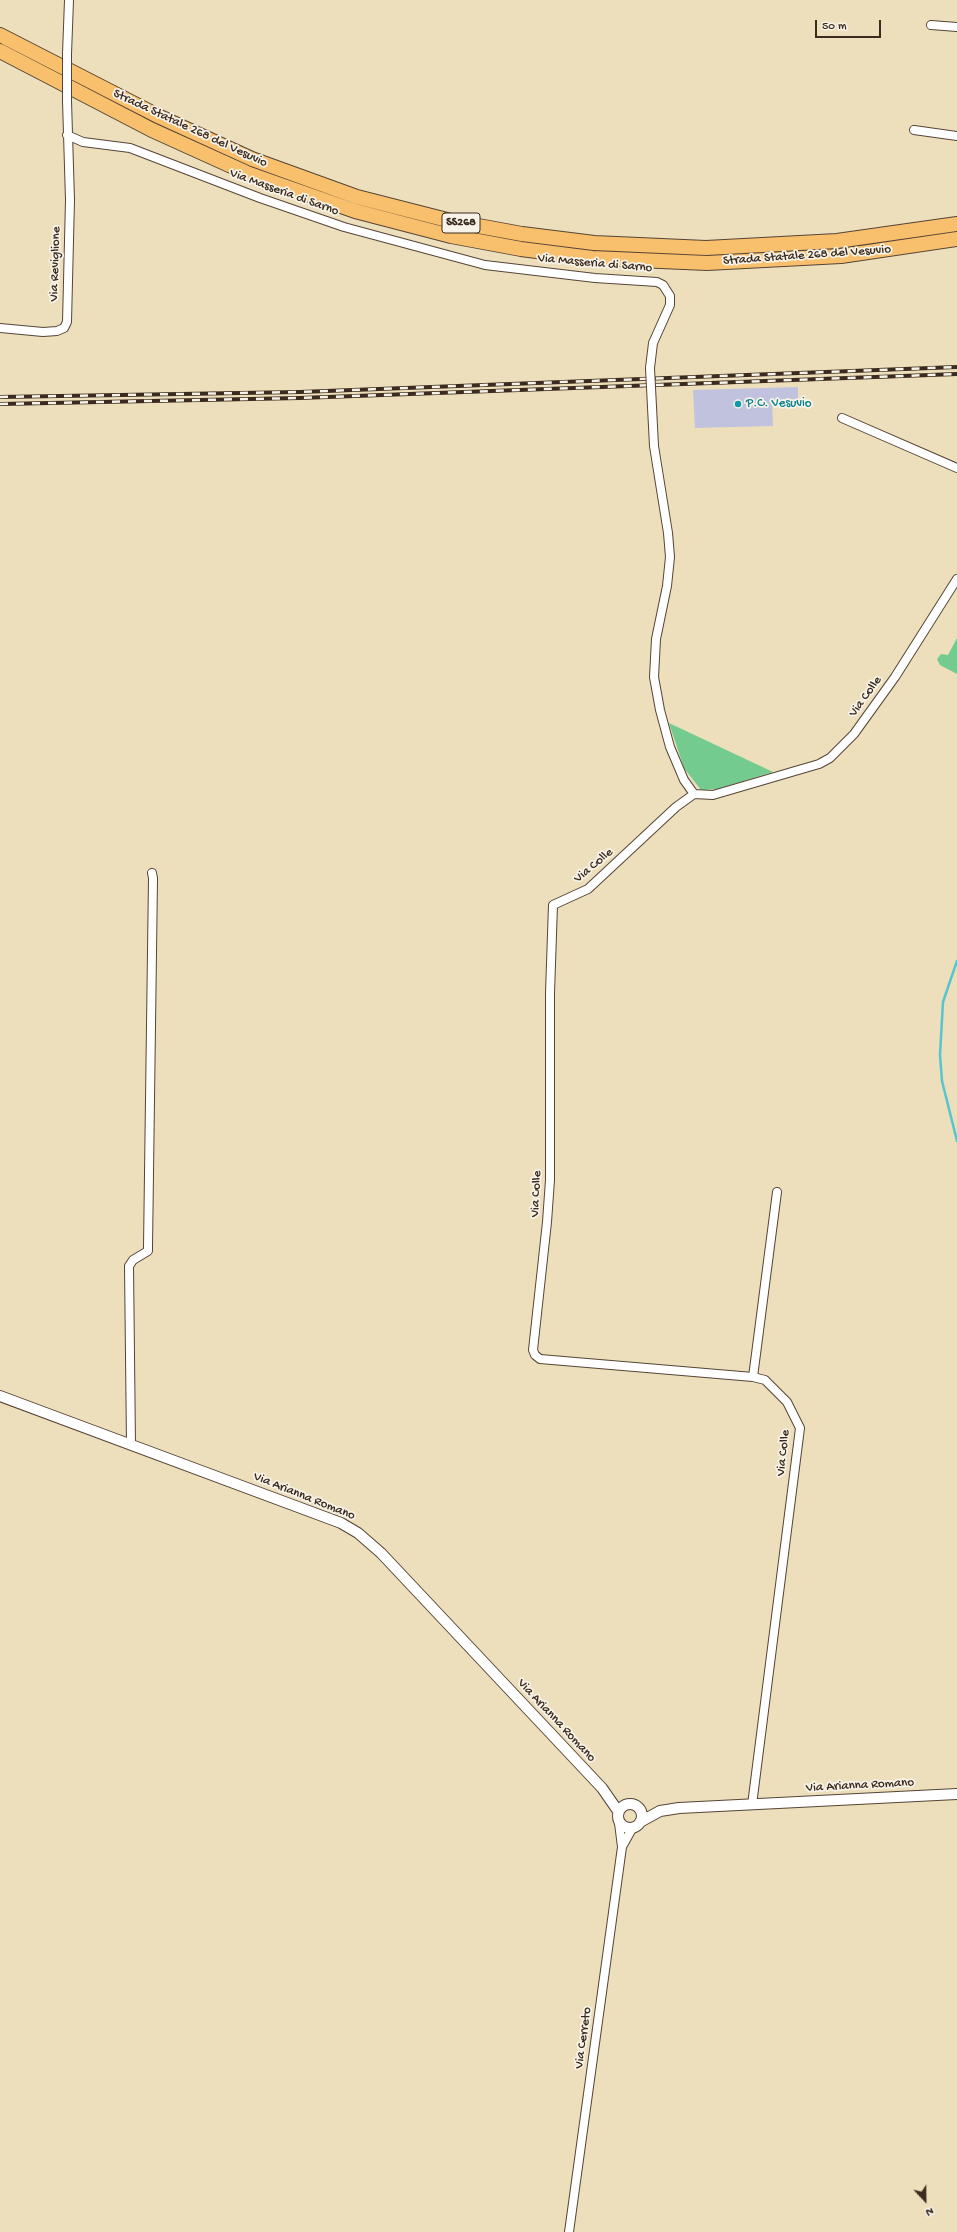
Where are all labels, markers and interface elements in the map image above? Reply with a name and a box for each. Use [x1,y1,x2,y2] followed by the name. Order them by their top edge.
[817,12,883,38] scale bar
[822,20,847,34] text: 50 m
[110,86,270,172] street label: Strada Statale 268 del Vesuvio
[227,166,341,220] street label: Via Masseria di Sarno
[442,213,480,233] road number: SS268
[47,226,65,302] street label: Via Reviglione
[722,242,892,270] street label: Strada Statale 268 del Vesuvio
[537,251,653,277] street label: Via Masseria di Sarno
[746,396,812,412] place label: P.C. Vesuvio
[733,399,743,409] marker: P.C. Vesuvio
[846,674,886,720] street label: Via Colle
[571,845,617,887] street label: Via Colle
[528,1170,546,1218] street label: Via Colle
[774,1429,794,1477] street label: Via Colle
[251,1469,357,1525] street label: Via Arianna Romano
[513,1676,599,1766] street label: Via Arianna Romano
[806,1775,914,1797] street label: Via Arianna Romano
[572,2006,596,2070] street label: Via Cerreto
[905,2180,945,2220] north arrow
[924,2204,935,2218] text: N

